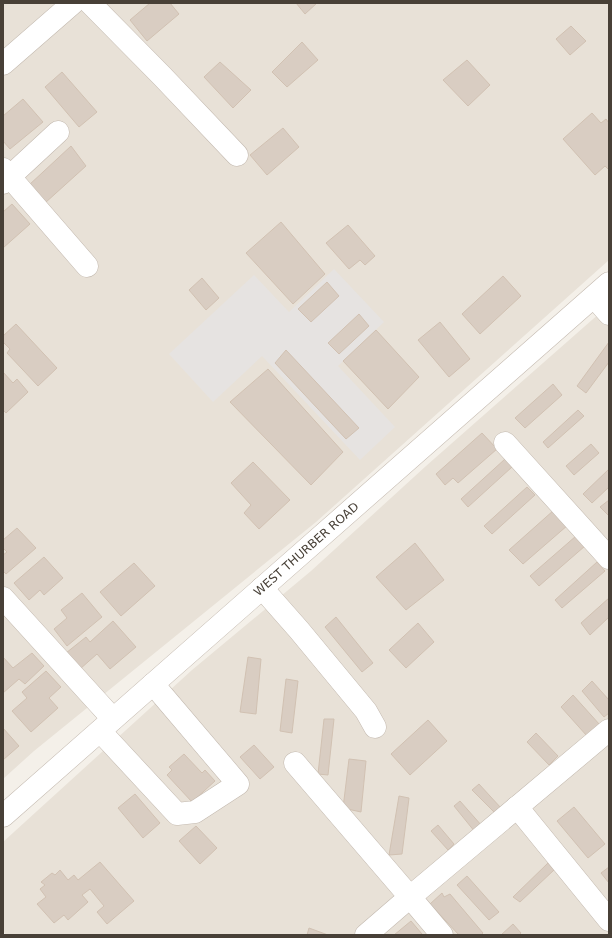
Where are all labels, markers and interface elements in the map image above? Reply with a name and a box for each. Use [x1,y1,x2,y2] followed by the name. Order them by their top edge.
[251,499,362,599] street label: WEST THURBER ROAD

